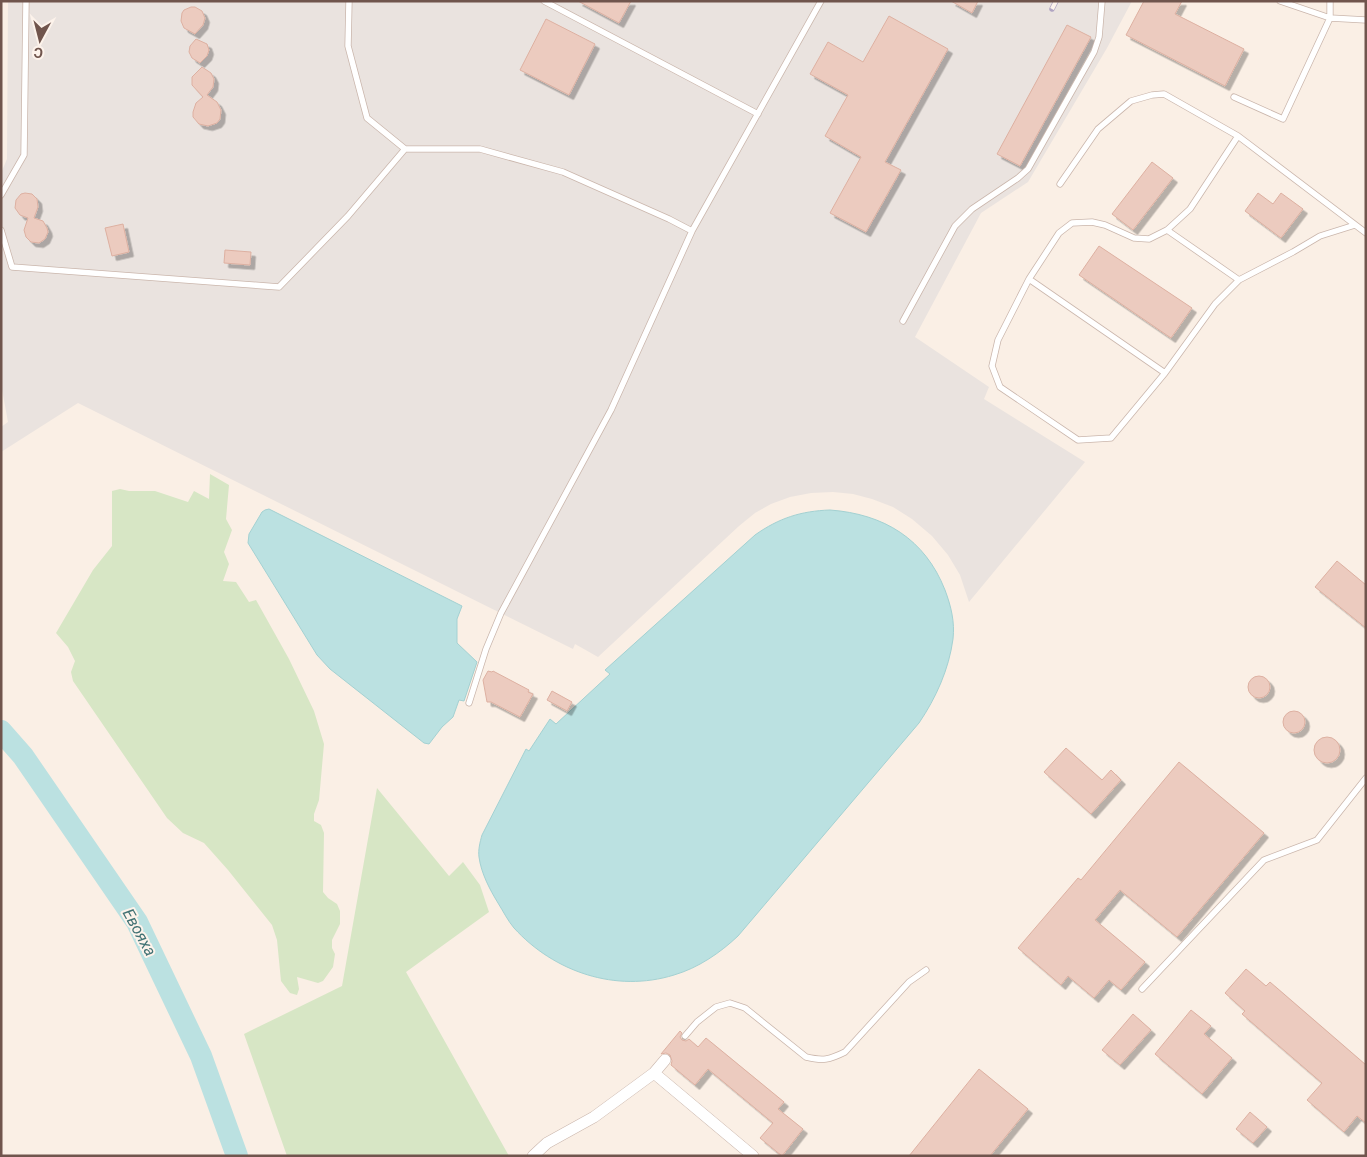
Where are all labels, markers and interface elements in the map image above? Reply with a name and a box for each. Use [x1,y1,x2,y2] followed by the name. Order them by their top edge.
[15,15,65,65] north arrow
[33,44,44,61] text: С
[119,905,160,959] water label: Евояха

